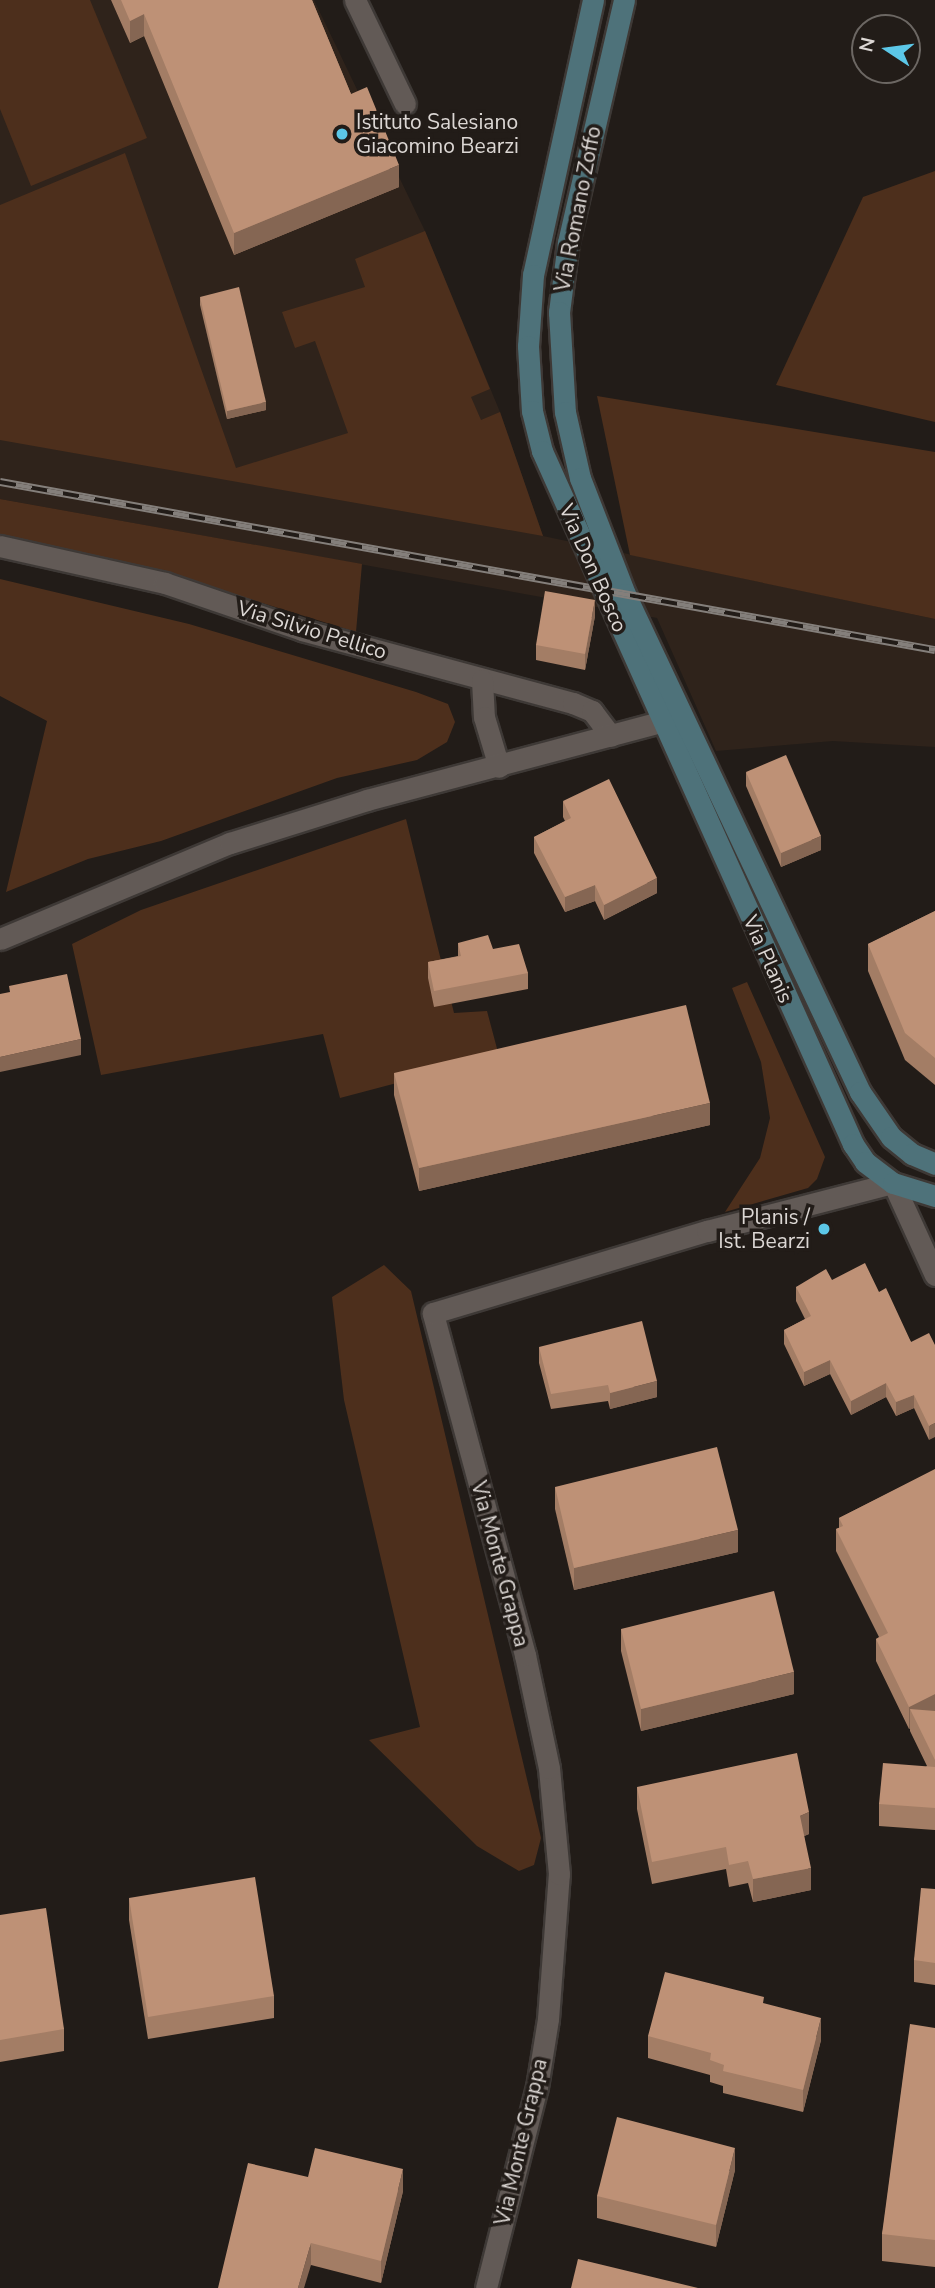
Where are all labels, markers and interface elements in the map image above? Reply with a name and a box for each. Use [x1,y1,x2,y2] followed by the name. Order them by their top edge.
[851,14,921,84] north arrow
[853,35,882,55] text: N
[356,109,519,159] place label: Istituto Salesiano Giacomino Bearzi
[550,124,606,294] street label: Via Romano Zoffo
[334,126,350,142] marker: Istituto Salesiano Giacomino Bearzi
[554,500,632,636] street label: Via Don Bosco
[234,595,390,665] street label: Via Silvio Pellico
[737,911,799,1007] street label: Via Planis
[718,1204,810,1254] place label: Planis / Ist. Bearzi
[816,1221,832,1237] marker: Planis / Ist. Bearzi
[466,1478,534,1650] street label: Via Monte Grappa
[490,2056,552,2228] street label: Via Monte Grappa

